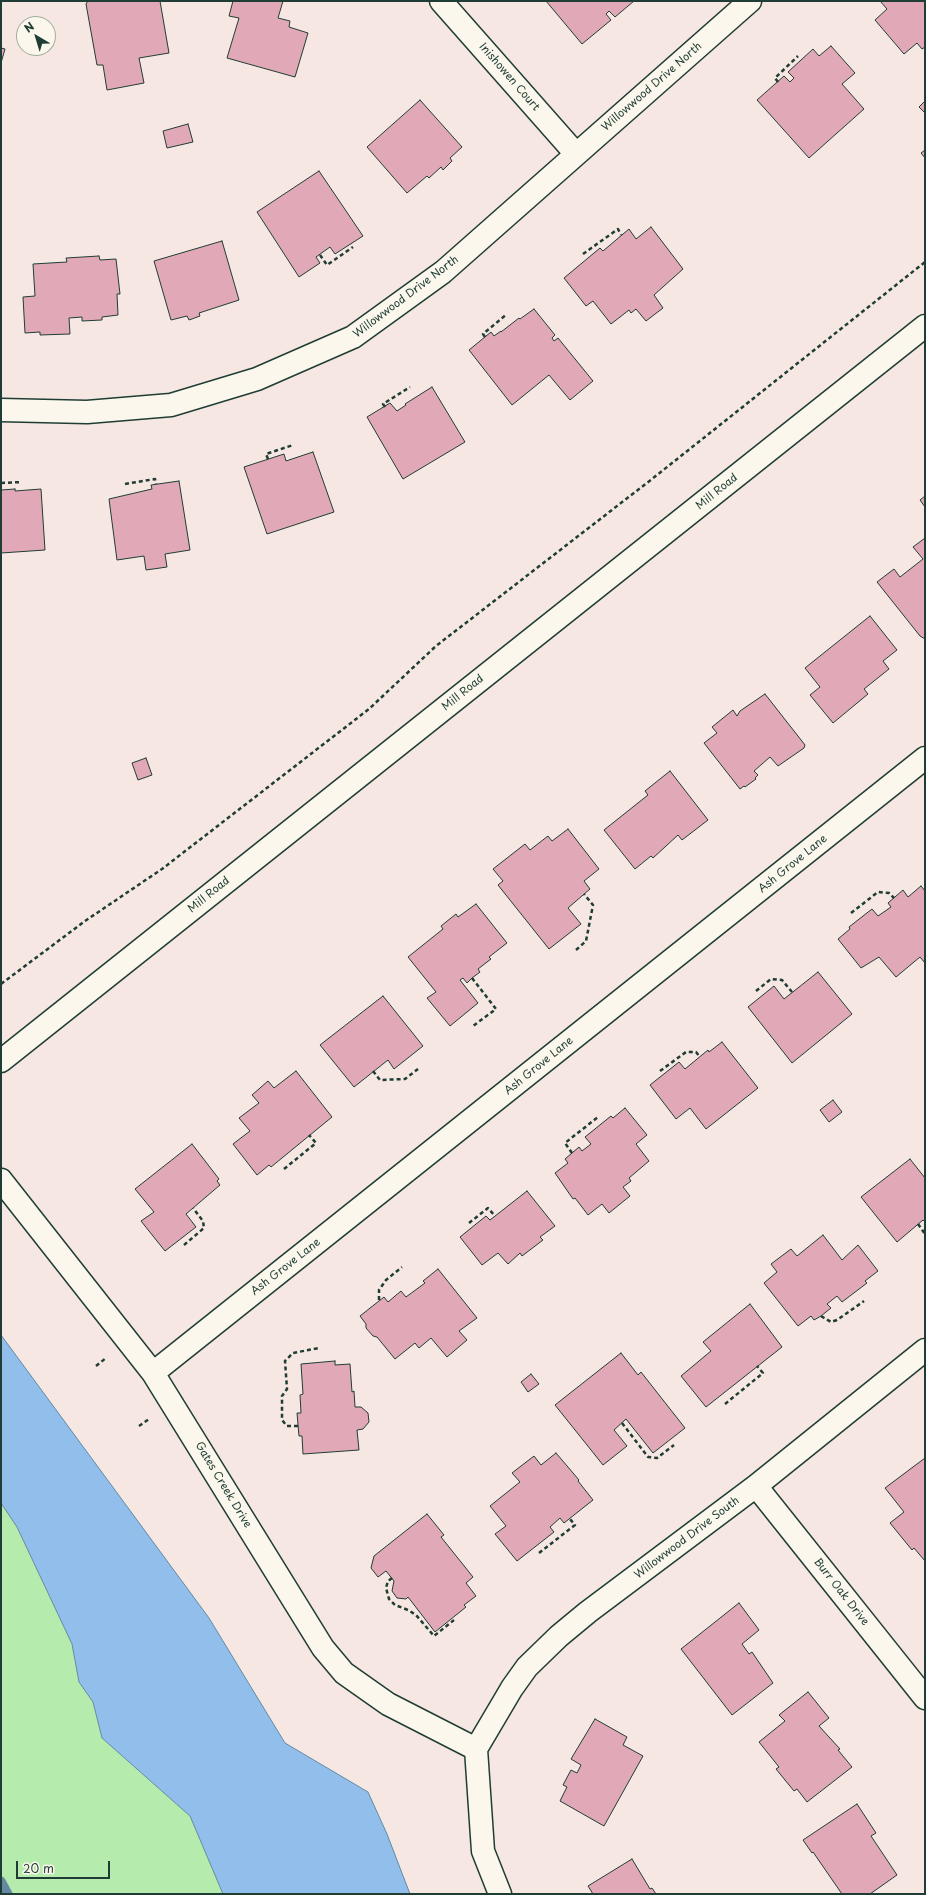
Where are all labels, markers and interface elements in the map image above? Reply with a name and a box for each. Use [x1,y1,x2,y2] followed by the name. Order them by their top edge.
[16,16,56,56] north arrow
[20,18,38,36] text: N
[476,40,542,114] street label: Inishowen Court
[599,40,705,134] street label: Willowwood Drive North
[351,253,461,341] street label: Willowwood Drive North
[694,471,740,513] street label: Mill Road
[440,672,486,714] street label: Mill Road
[756,832,830,896] street label: Ash Grove Lane
[186,874,232,916] street label: Mill Road
[502,1034,576,1098] street label: Ash Grove Lane
[249,1236,323,1298] street label: Ash Grove Lane
[192,1440,254,1530] street label: Gates Creek Drive
[632,1494,742,1582] street label: Willowwood Drive South
[811,1556,871,1628] street label: Burr Oak Drive
[18,1853,112,1879] scale bar
[23,1859,54,1877] text: 20 m

